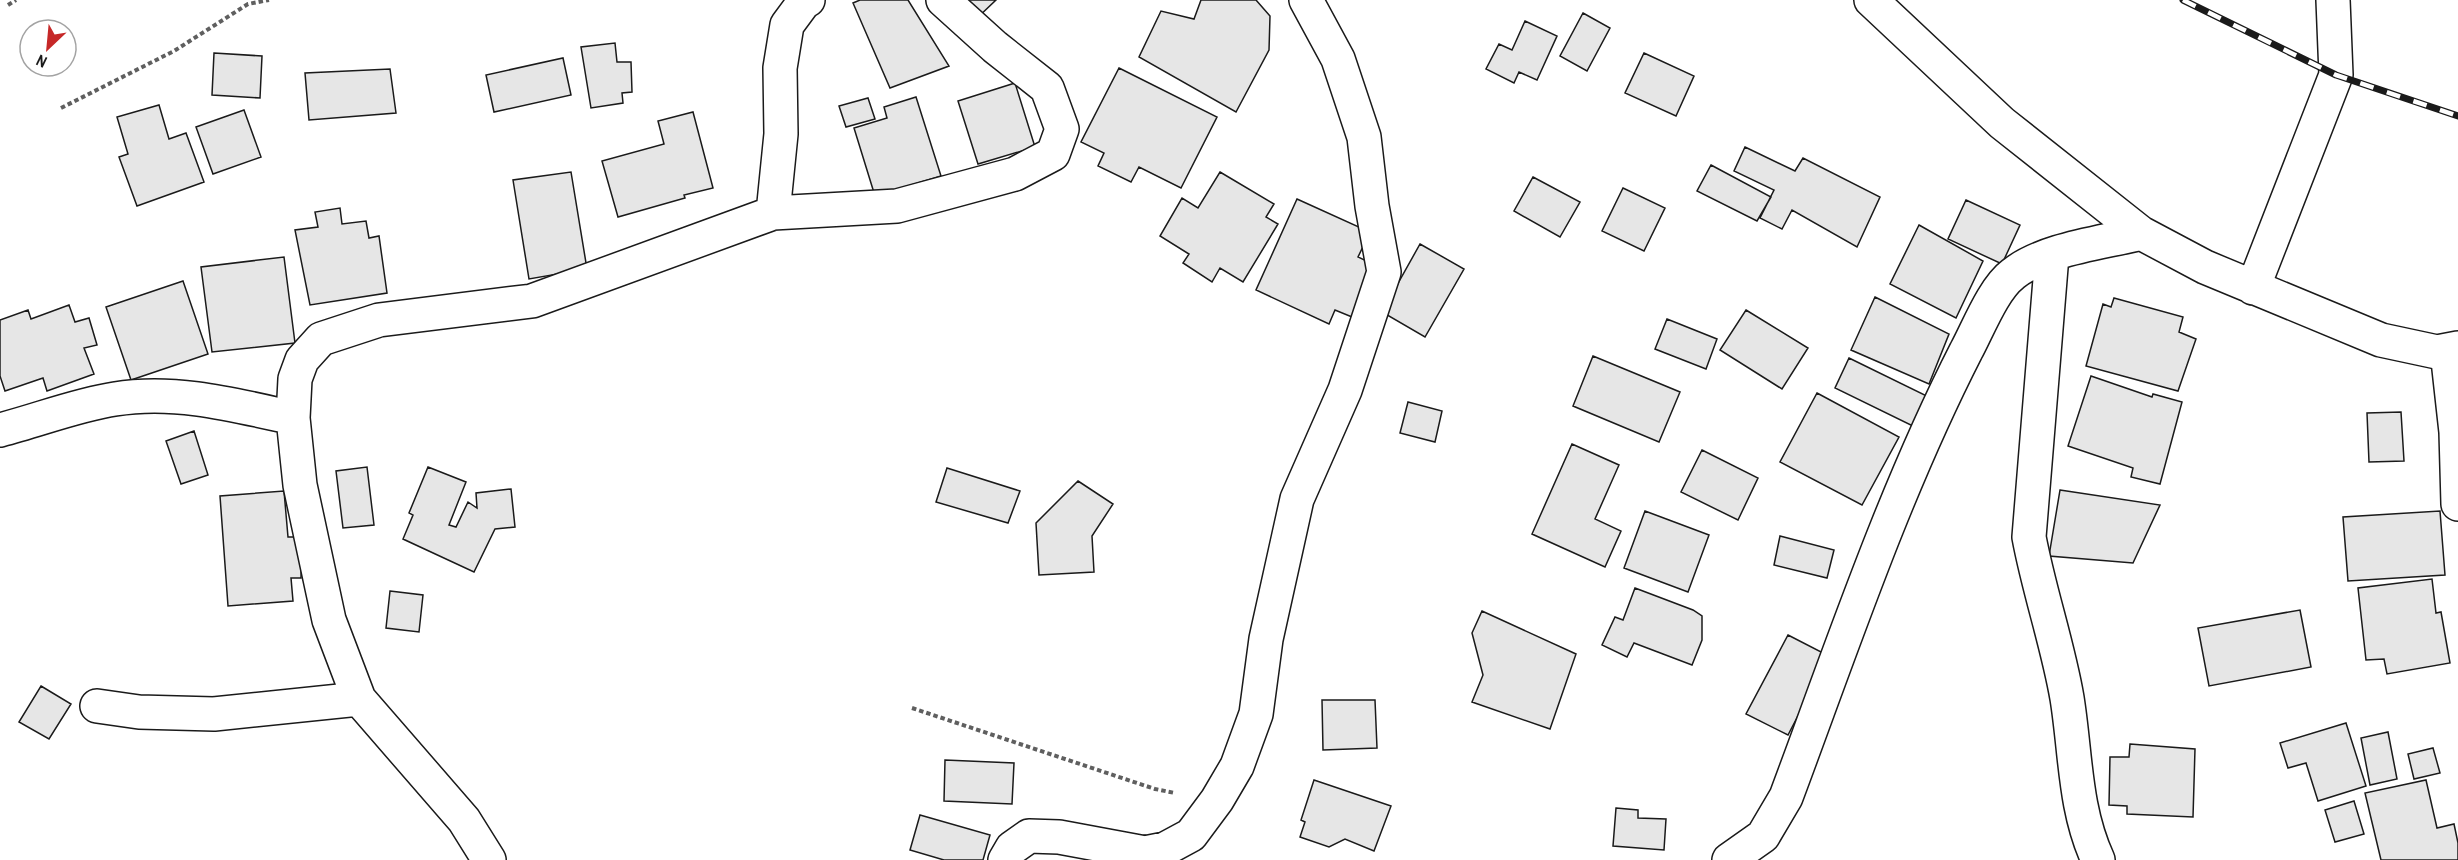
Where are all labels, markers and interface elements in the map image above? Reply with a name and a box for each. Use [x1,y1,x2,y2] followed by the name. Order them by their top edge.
[18,18,78,78] north arrow
[32,50,51,73] text: N

